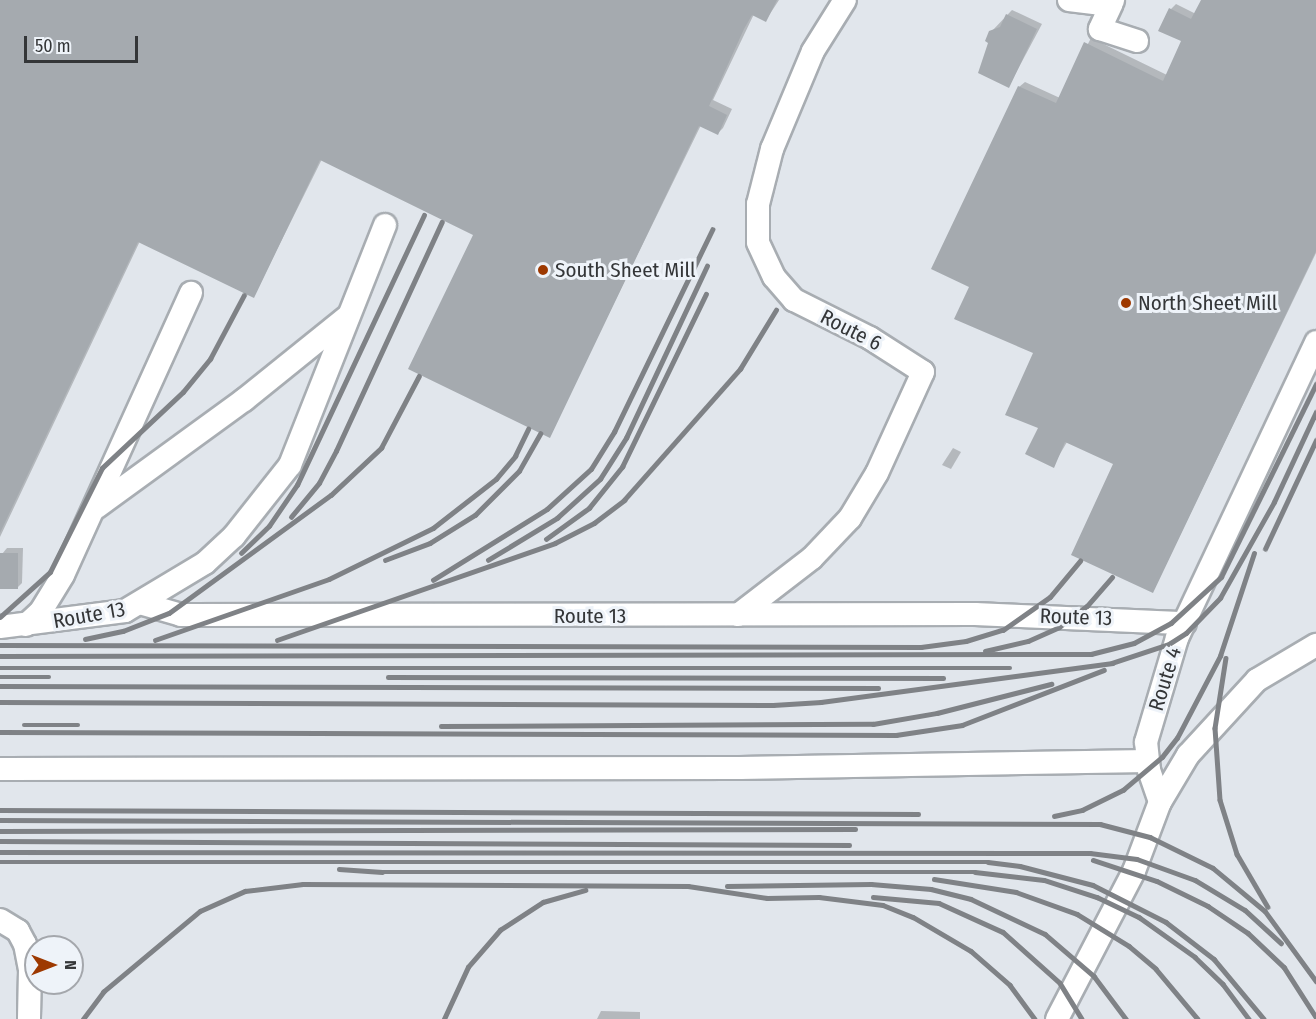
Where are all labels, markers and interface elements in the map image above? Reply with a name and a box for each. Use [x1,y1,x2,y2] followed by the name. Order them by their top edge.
[27,24,141,62] scale bar
[35,35,71,57] text: 50 m
[555,257,696,283] place label: South Sheet Mill
[536,263,550,277] marker: South Sheet Mill
[1138,290,1277,316] place label: North Sheet Mill
[1119,296,1133,310] marker: North Sheet Mill
[816,304,886,356] street label: Route 6
[51,596,127,634] street label: Route 13
[554,603,626,629] street label: Route 13
[1039,603,1113,631] street label: Route 13
[1143,644,1187,714] street label: Route 4
[24,935,84,995] north arrow
[61,960,80,970] text: N

